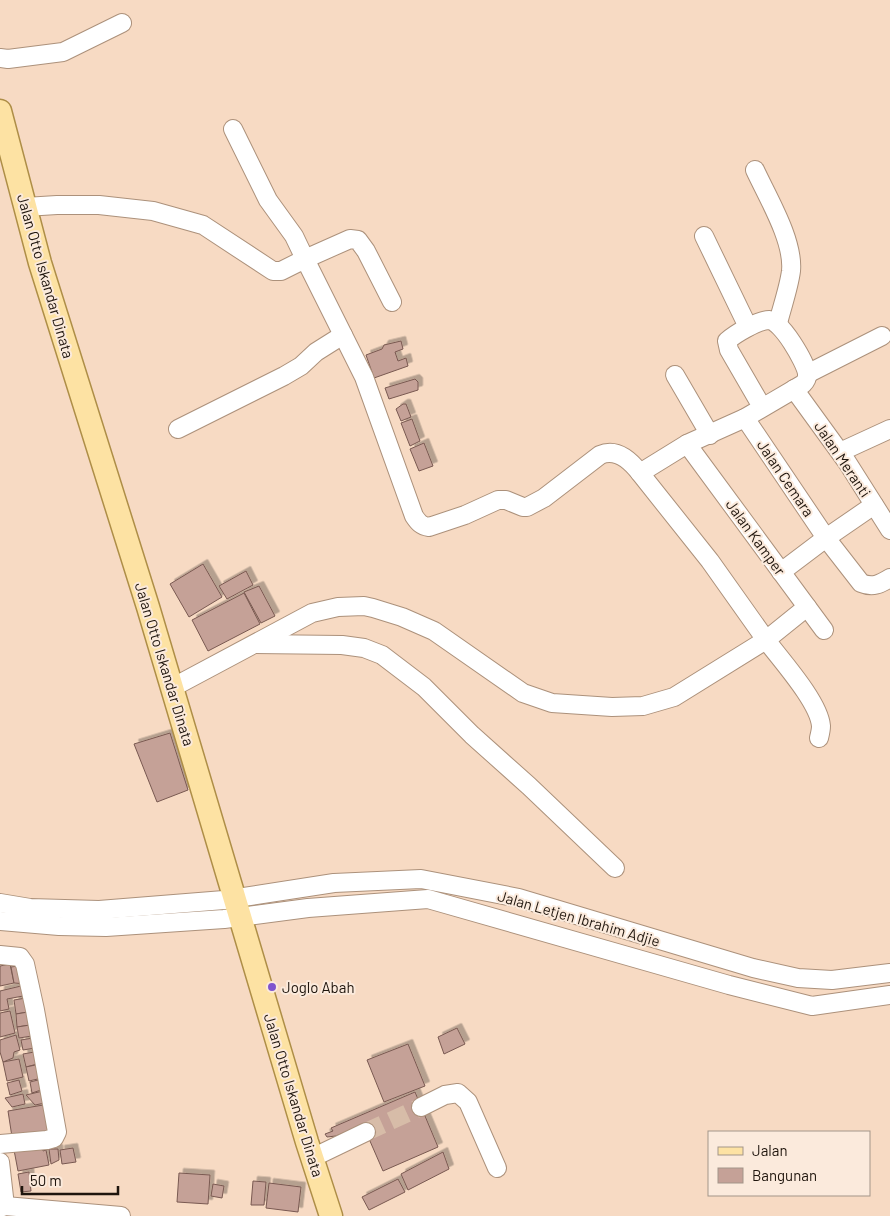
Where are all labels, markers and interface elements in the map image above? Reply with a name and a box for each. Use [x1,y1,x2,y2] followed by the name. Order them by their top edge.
[14,192,78,360] street label: Jalan Otto Iskandar Dinata
[811,418,875,500] street label: Jalan Meranti
[754,436,818,520] street label: Jalan Cemara
[722,496,790,579] street label: Jalan Kamper
[132,580,198,748] street label: Jalan Otto Iskandar Dinata
[496,886,662,950] street label: Jalan Letjen Ibrahim Adjie
[282,978,355,996] place label: Joglo Abah
[266,981,278,993] marker: Joglo Abah
[261,1011,327,1179] street label: Jalan Otto Iskandar Dinata
[708,1131,870,1196] legend
[752,1141,788,1159] text: Jalan
[22,1164,119,1196] scale bar
[752,1166,817,1184] text: Bangunan
[30,1171,62,1189] text: 50 m

